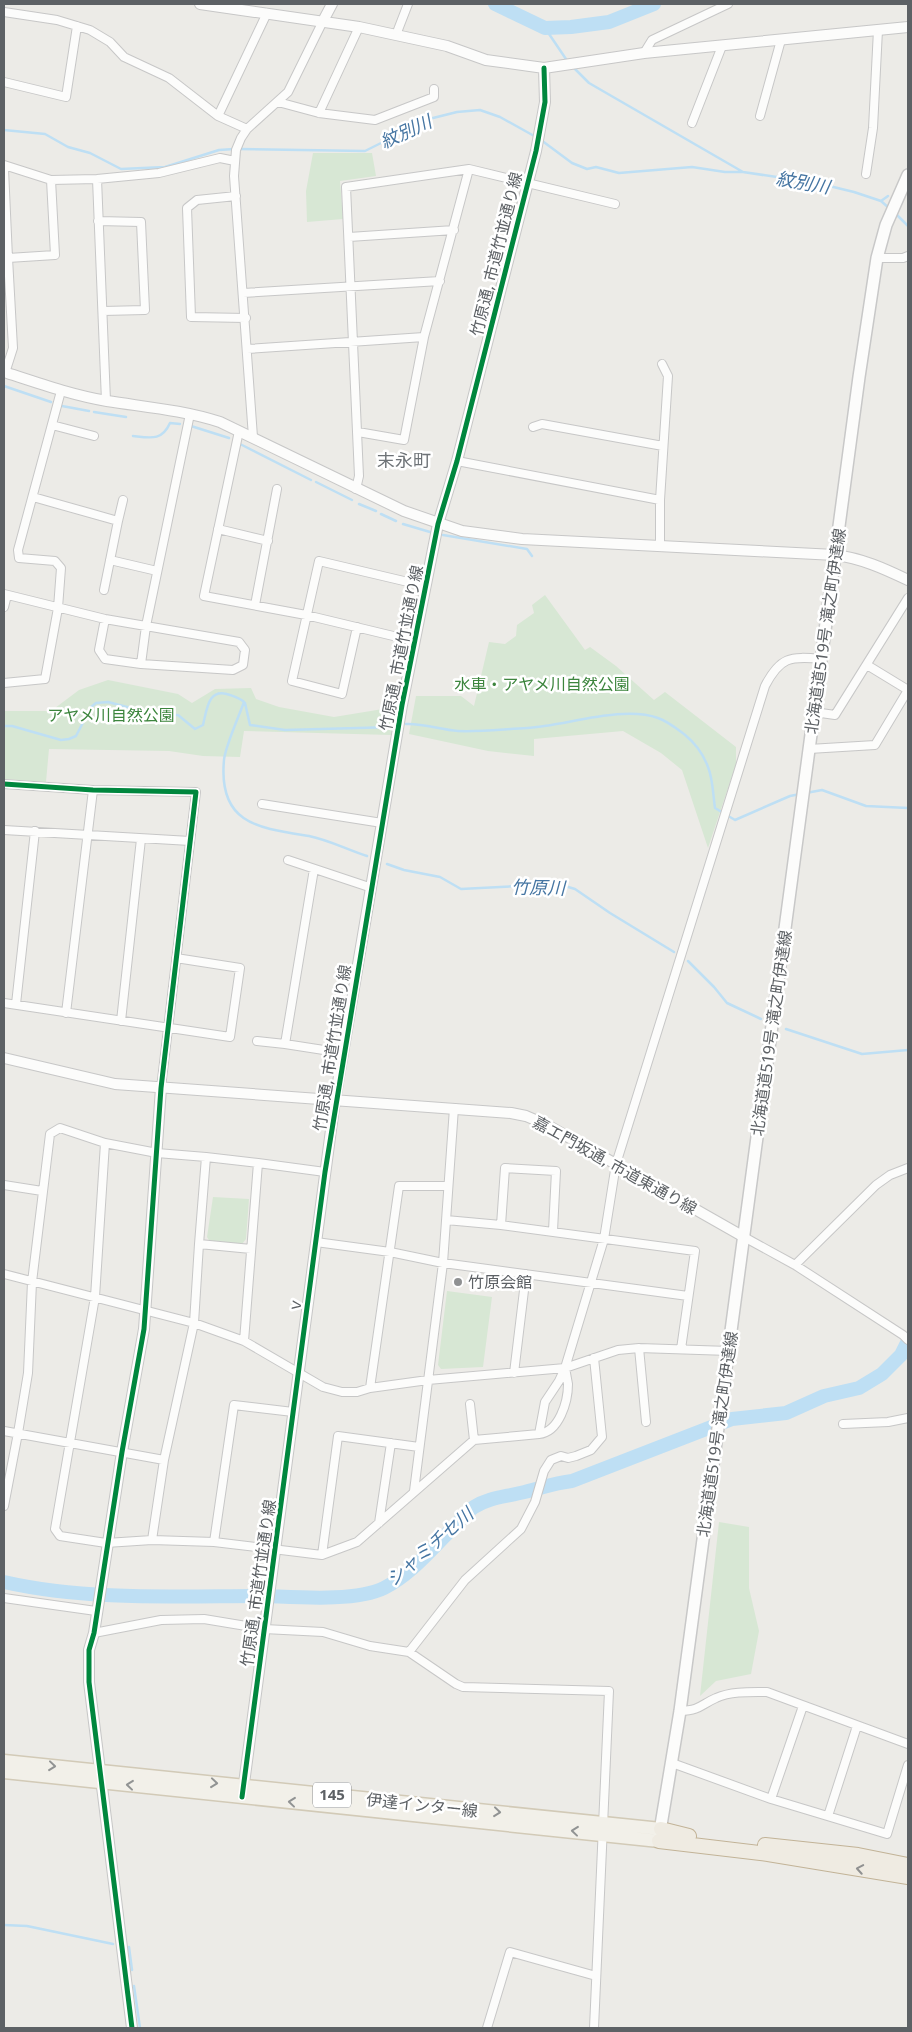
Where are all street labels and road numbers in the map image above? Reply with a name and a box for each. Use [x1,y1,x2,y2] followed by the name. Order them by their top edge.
[465,170,527,338] street label: 竹原通, 市道竹並通り線
[800,527,850,735] street label: 北海道道519号 滝之町伊達線
[374,563,428,733] street label: 竹原通, 市道竹並通り線
[746,929,796,1137] street label: 北海道道519号 滝之町伊達線
[308,963,356,1133] street label: 竹原通, 市道竹並通り線
[529,1111,701,1219] street label: 嘉エ門坂通, 市道東通り線
[283,1296,307,1314] street label: ｖ
[692,1330,742,1538] street label: 北海道道519号 滝之町伊達線
[235,1498,281,1668] street label: 竹原通, 市道竹並通り線
[313,1782,351,1808] road number: 145
[365,1788,479,1822] street label: 伊達インター線

